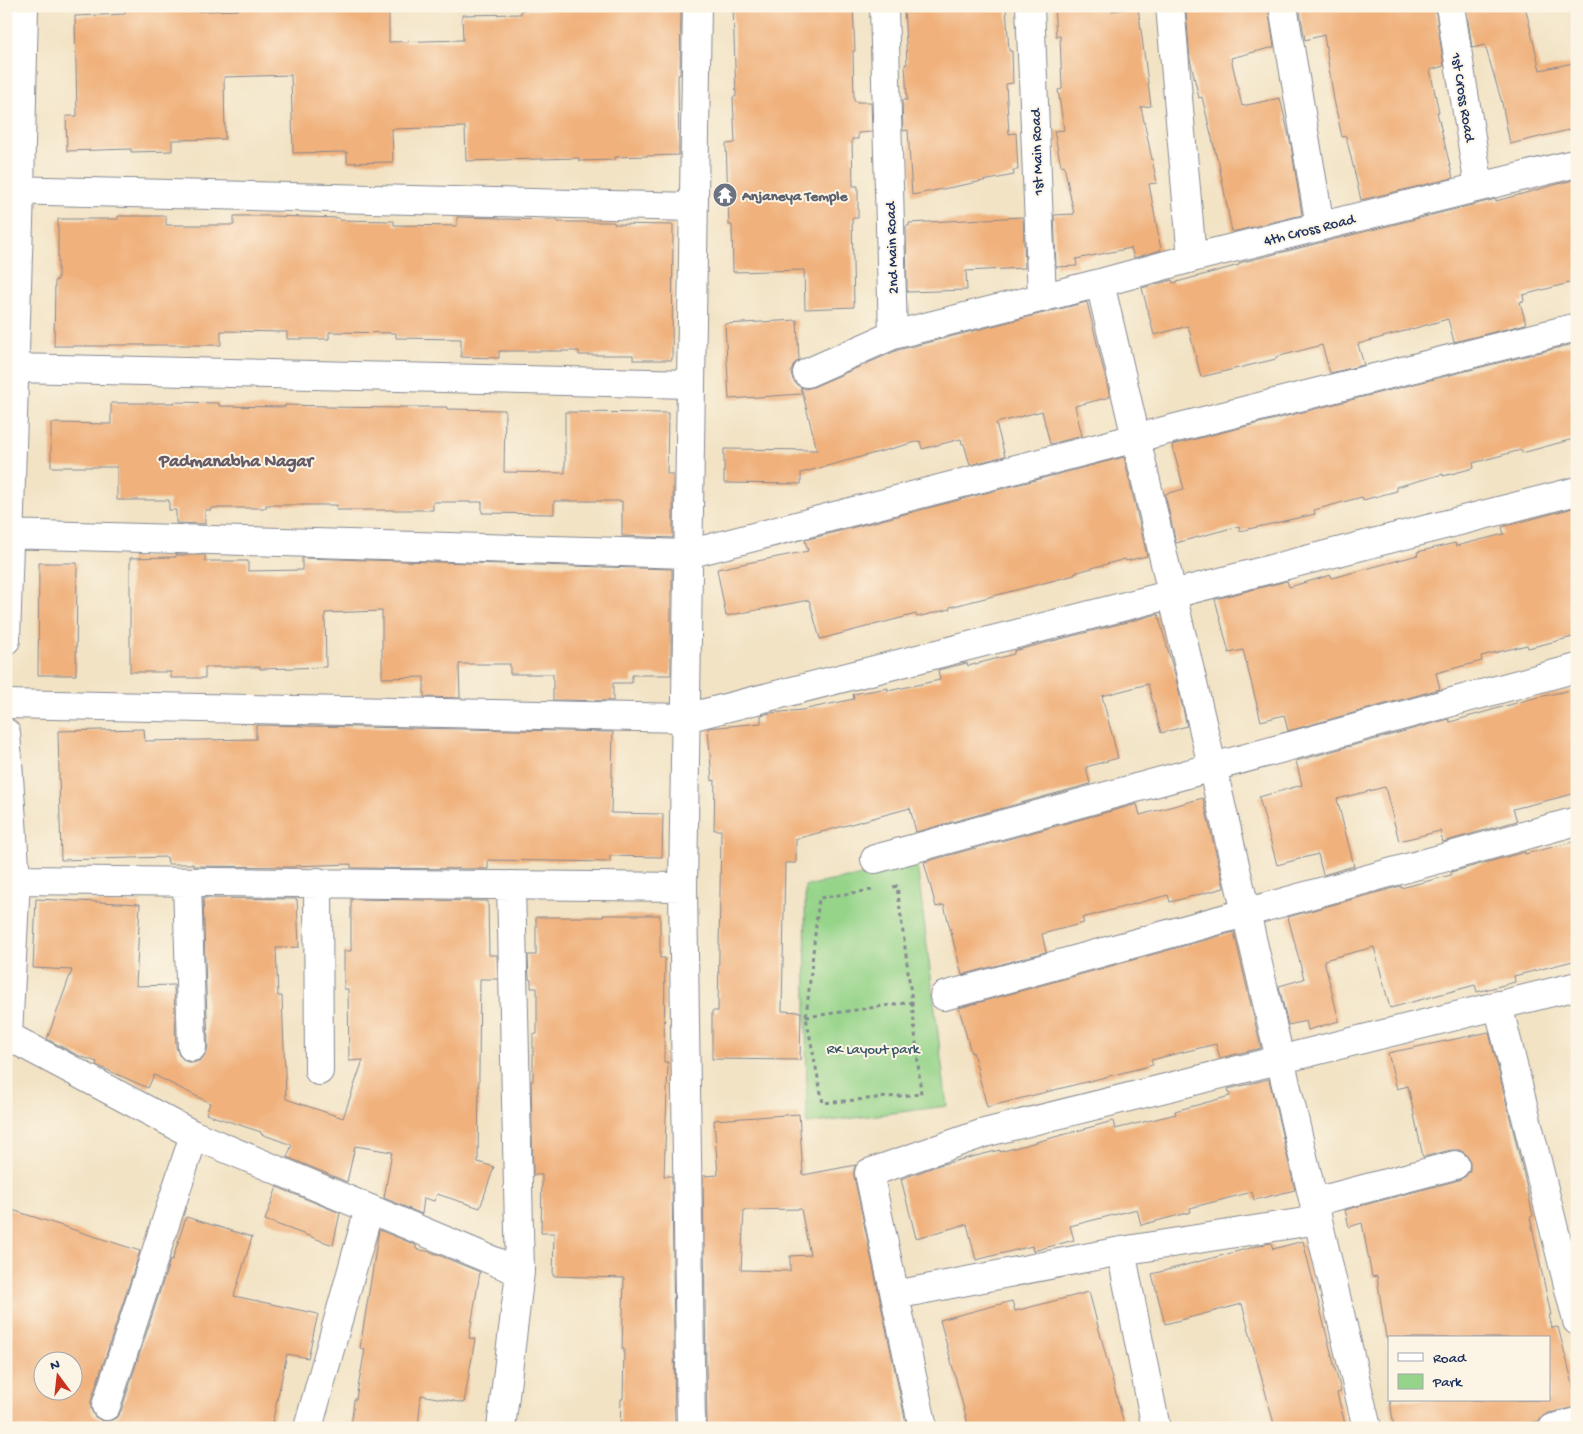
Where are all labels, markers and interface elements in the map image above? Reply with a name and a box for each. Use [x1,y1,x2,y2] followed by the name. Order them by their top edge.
[1446,51,1478,144] street label: 1st Cross Road
[1027,107,1049,197] street label: 1st Main Road
[712,182,738,208] temple icon: Anjaneya Temple
[741,188,849,206] place label: Anjaneya Temple
[882,200,904,294] street label: 2nd Main Road
[1262,211,1358,251] street label: 4th Cross Road
[158,452,315,473] district label: Padmanabha Nagar
[826,1041,921,1059] park label: RK Layout park
[1388,1336,1550,1402] legend
[1433,1350,1467,1368] text: Road
[32,1352,82,1402] north arrow
[49,1356,62,1375] text: N
[1432,1374,1463,1392] text: Park

